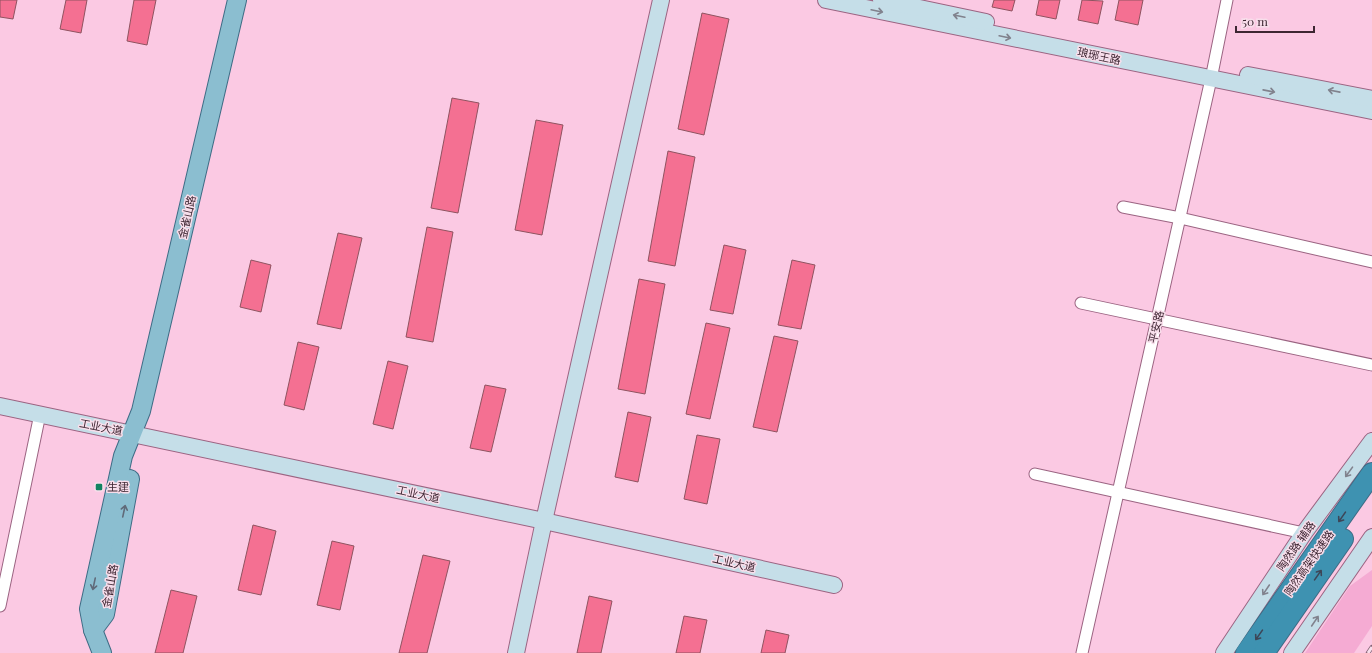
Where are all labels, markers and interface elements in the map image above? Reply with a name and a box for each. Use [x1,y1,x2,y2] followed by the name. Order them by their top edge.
[871,7,884,15] one-way arrow
[1236,8,1314,34] scale bar
[953,12,966,20] one-way arrow
[1242,13,1268,29] text: 50 m
[998,33,1011,41] one-way arrow
[1076,44,1122,67] street label: 琅琊王路
[1262,87,1275,95] one-way arrow
[1328,87,1341,95] one-way arrow
[174,194,199,240] street label: 金雀山路
[1144,309,1167,345] street label: 平安路
[78,415,124,438] street label: 工业大道
[1345,466,1353,477] one-way arrow
[107,479,129,494] place label: 生建
[94,482,104,492] marker: 生建
[395,482,441,505] street label: 工业大道
[120,504,128,517] one-way arrow
[1338,511,1346,522] one-way arrow
[1273,518,1318,574] street label: 陶然路 辅路
[1280,527,1337,599] street label: 陶然高架快速路
[711,550,757,575] street label: 工业大道
[98,563,121,609] street label: 金雀山路
[1314,570,1322,581] one-way arrow
[90,577,98,590] one-way arrow
[1262,584,1270,595] one-way arrow
[1311,616,1319,627] one-way arrow
[1255,629,1263,640] one-way arrow

